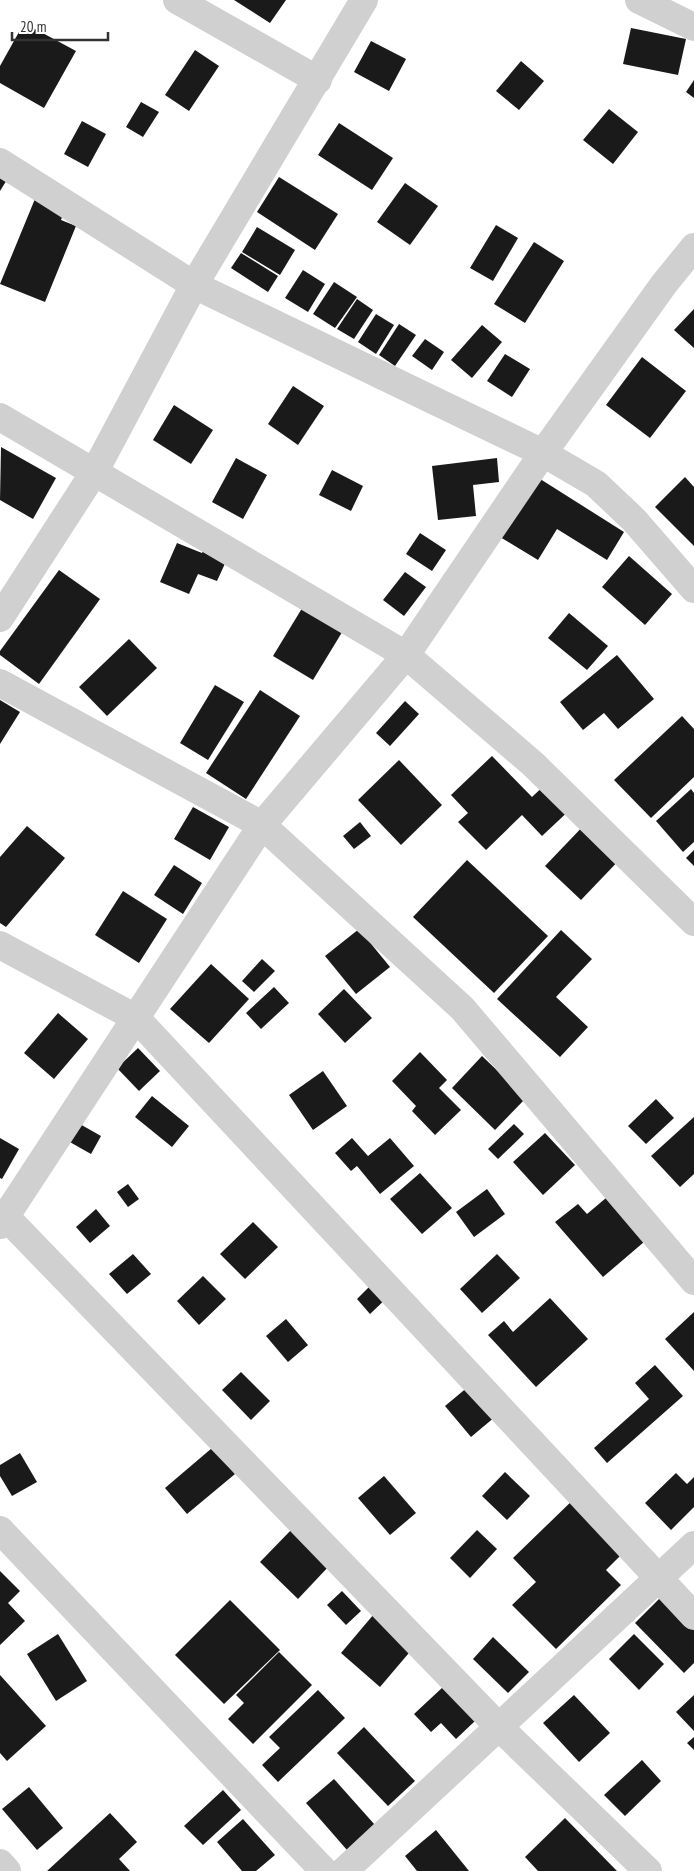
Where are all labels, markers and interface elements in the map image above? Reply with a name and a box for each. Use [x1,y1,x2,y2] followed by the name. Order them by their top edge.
[12,10,109,42] scale bar
[20,17,46,36] text: 20 m

